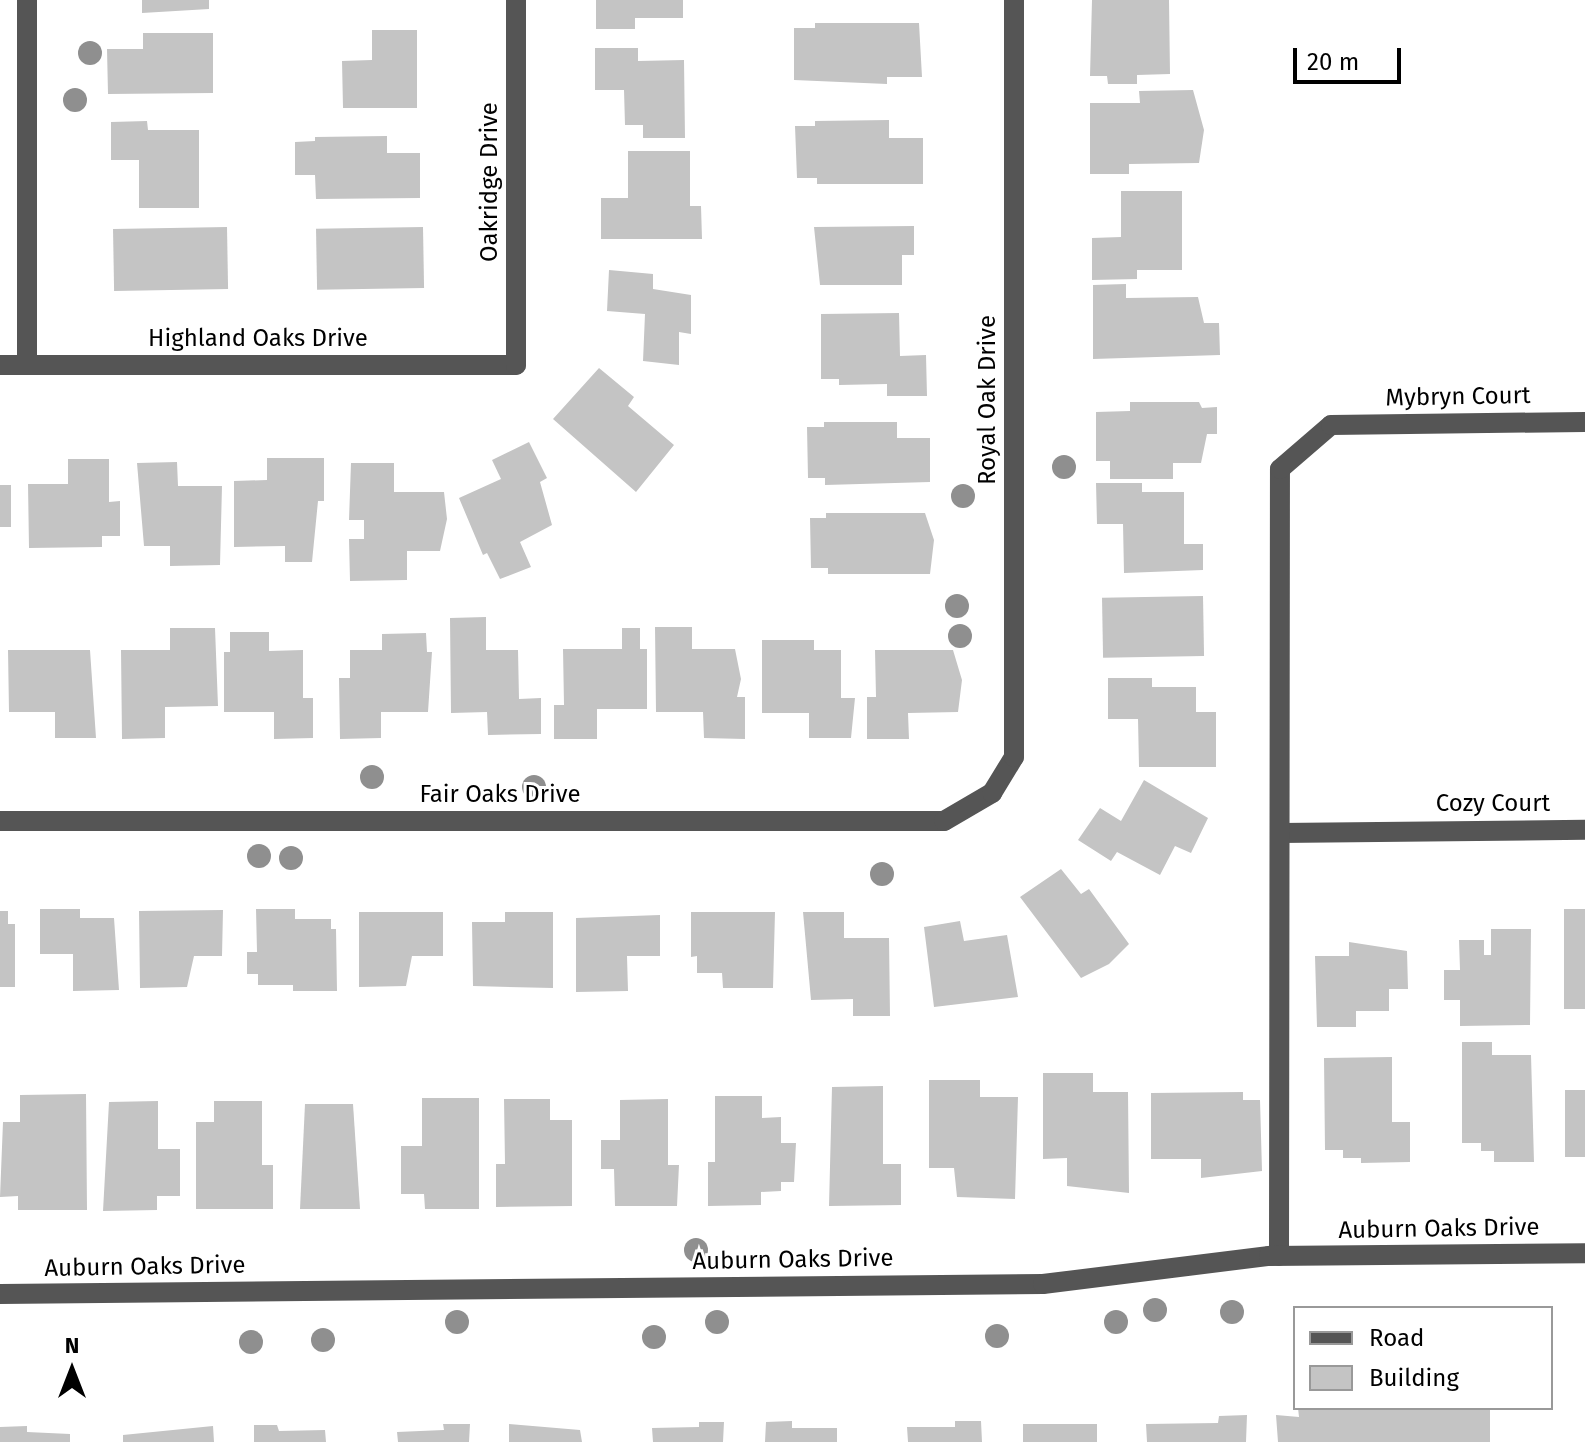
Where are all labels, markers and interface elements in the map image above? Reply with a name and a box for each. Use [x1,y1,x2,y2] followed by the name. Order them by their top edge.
[1297,32,1405,82] scale bar
[1307,48,1359,76] text: 20 m
[476,102,504,262] street label: Oakridge Drive
[974,315,1002,485] street label: Royal Oak Drive
[148,325,368,353] street label: Highland Oaks Drive
[1385,381,1531,413] street label: Mybryn Court
[419,781,581,809] street label: Fair Oaks Drive
[1436,790,1550,818] street label: Cozy Court
[1338,1213,1540,1245] street label: Auburn Oaks Drive
[692,1244,894,1276] street label: Auburn Oaks Drive
[44,1251,246,1283] street label: Auburn Oaks Drive
[1293,1306,1553,1410] legend
[1369,1324,1424,1352] text: Road
[32,1330,112,1410] north arrow
[65,1332,79,1359] text: N
[1369,1364,1459,1392] text: Building

